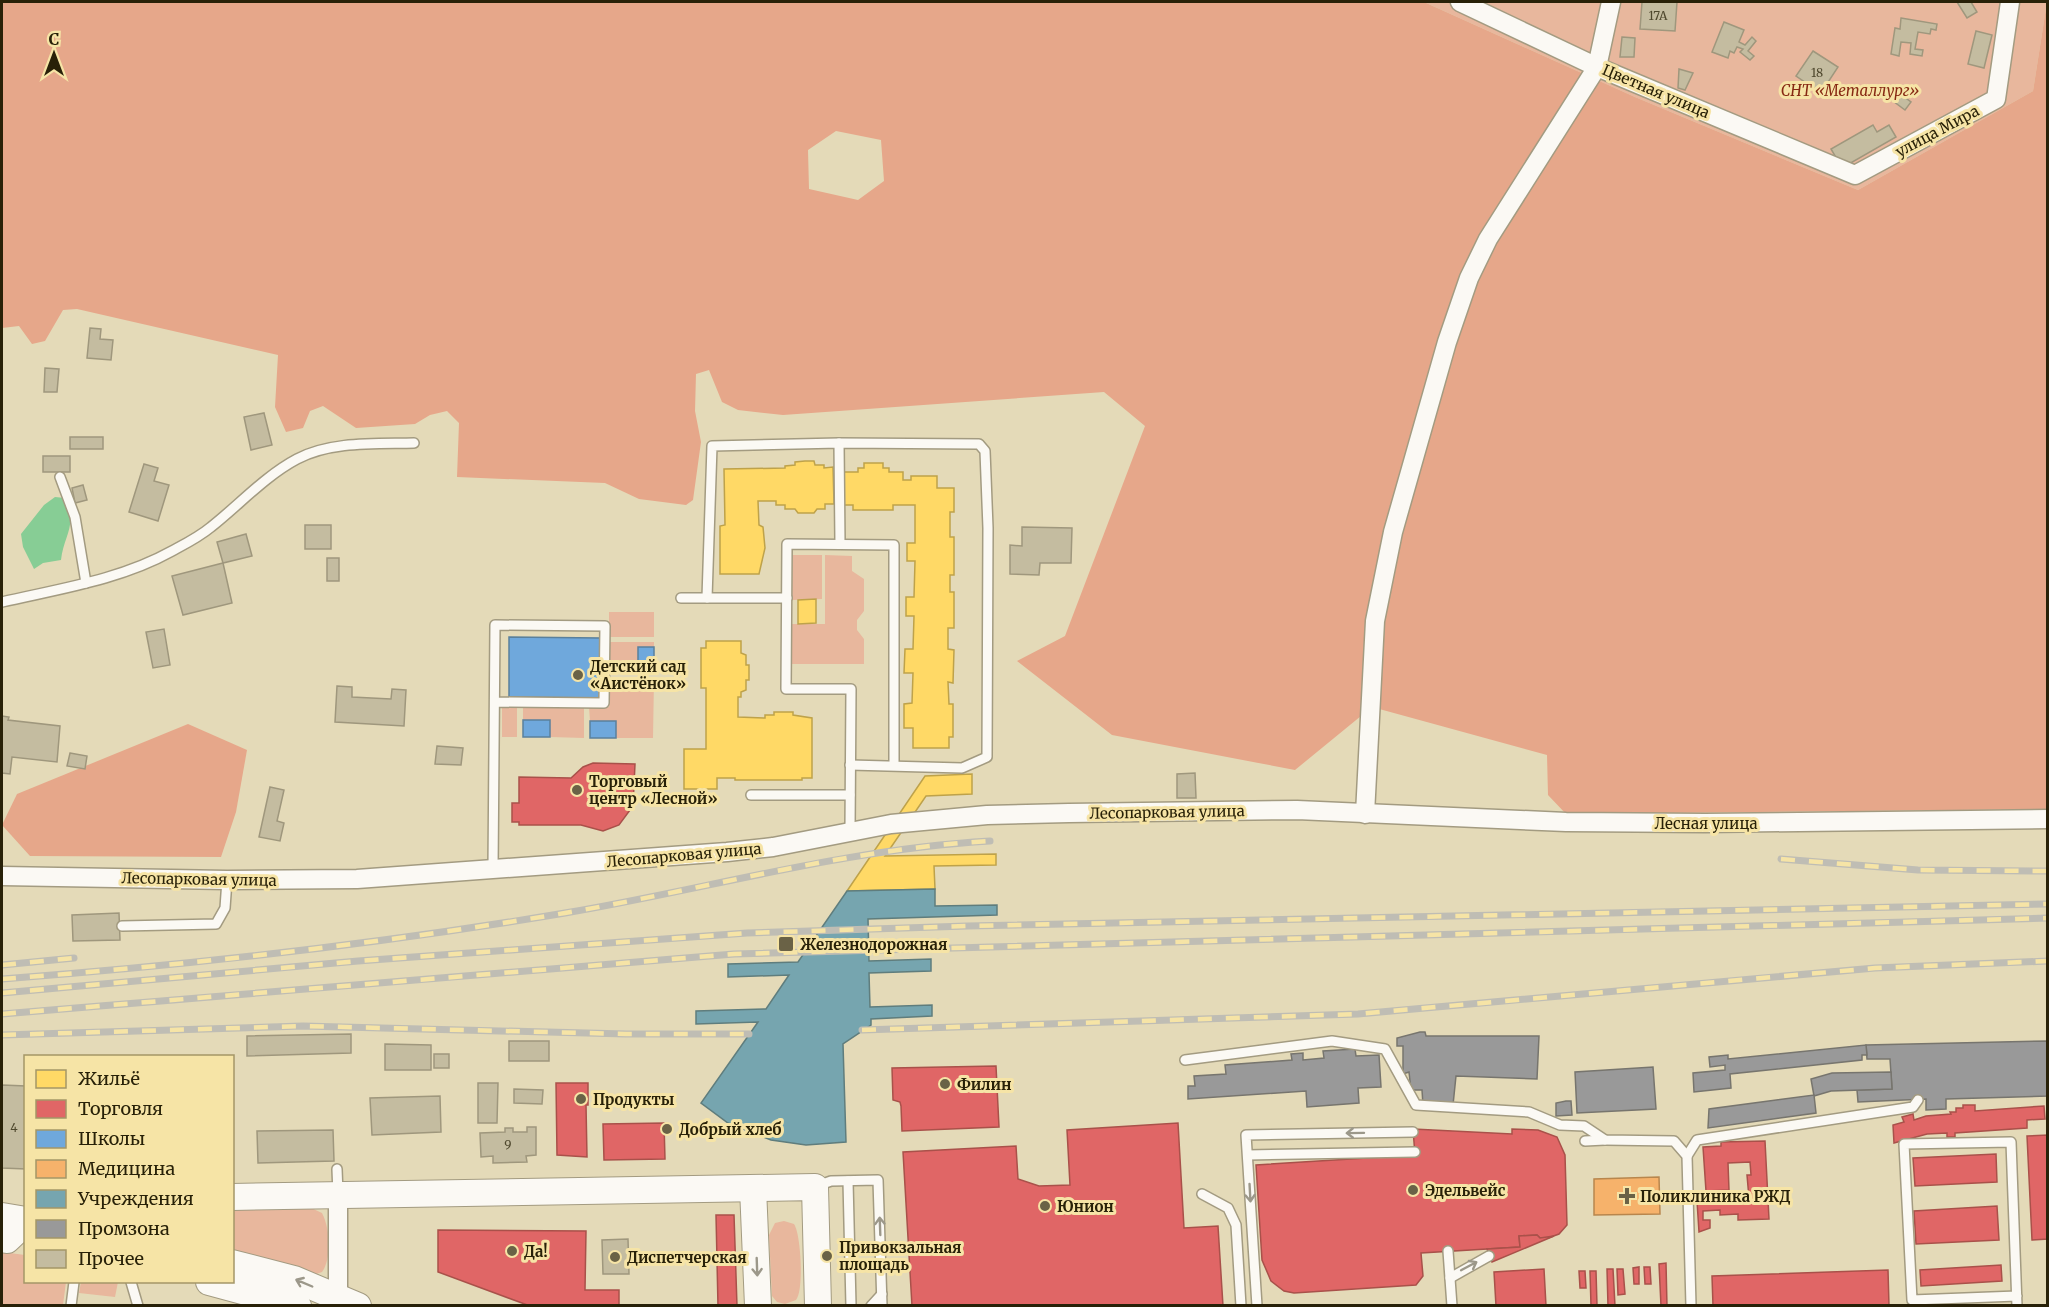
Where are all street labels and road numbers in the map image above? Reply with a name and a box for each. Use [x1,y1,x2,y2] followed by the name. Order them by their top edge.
[1600,60,1712,122] street label: Цветная улица
[1892,101,1982,161] street label: улица Мира
[1089,801,1245,823] street label: Лесопарковая улица
[1654,814,1758,833] street label: Лесная улица
[606,839,762,871] street label: Лесопарковая улица
[121,868,277,890] street label: Лесопарковая улица

